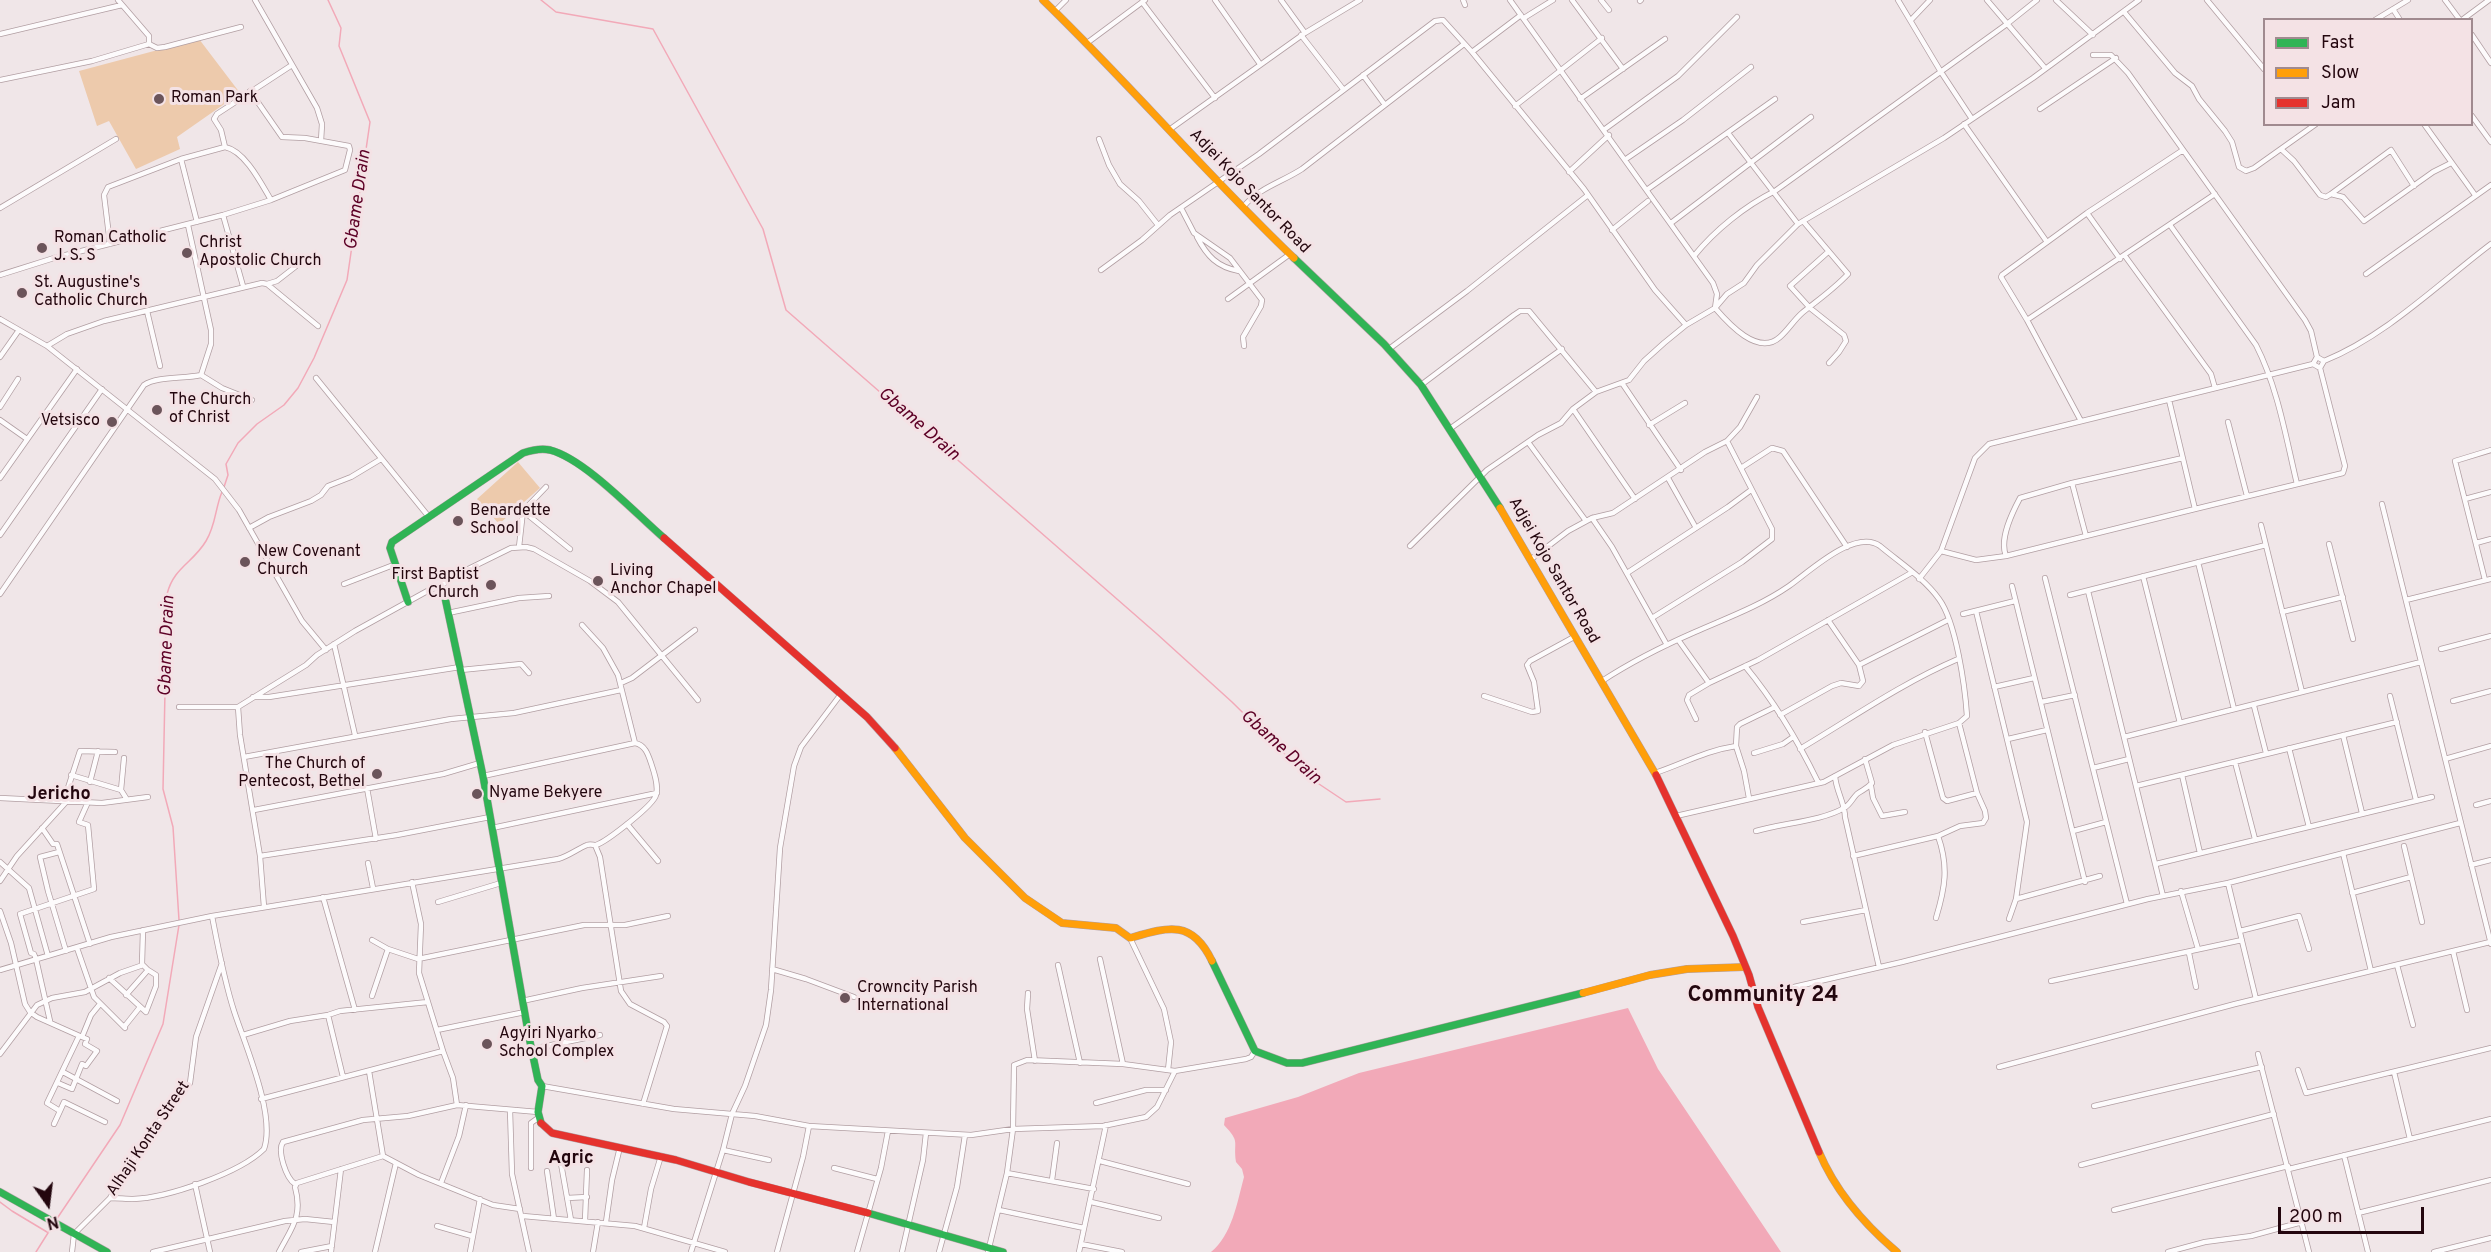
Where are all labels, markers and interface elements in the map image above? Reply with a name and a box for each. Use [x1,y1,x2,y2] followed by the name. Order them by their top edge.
[2263,18,2473,126] legend
[2321,32,2354,55] text: Fast
[2321,62,2359,85] text: Slow
[171,89,258,109] place label: Roman Park
[152,92,166,106] marker: Roman Park
[2321,92,2356,115] text: Jam
[1185,126,1313,258] street label: Adjei Kojo Santor Road
[341,148,377,252] water label: Gbame Drain
[54,229,167,267] place label: Roman Catholic J. S. S
[199,234,321,272] place label: Christ Apostolic Church
[35,241,49,255] marker: Roman Catholic J. S. S
[180,246,194,260] marker: Christ Apostolic Church
[34,274,148,312] place label: St. Augustine's Catholic Church
[15,286,29,300] marker: St. Augustine's Catholic Church
[873,384,963,466] water label: Gbame Drain
[169,391,251,429] place label: The Church of Christ
[150,403,164,417] marker: The Church of Christ
[41,412,100,432] place label: Vetsisco
[105,415,119,429] marker: Vetsisco
[1503,495,1603,647] street label: Adjei Kojo Santor Road
[470,502,551,540] place label: Benardette School
[451,514,465,528] marker: Benardette School
[257,543,361,581] place label: New Covenant Church
[238,555,252,569] marker: New Covenant Church
[610,562,716,600] place label: Living Anchor Chapel
[391,566,479,604] place label: First Baptist Church
[591,574,605,588] marker: Living Anchor Chapel
[484,578,498,592] marker: First Baptist Church
[155,595,181,697] water label: Gbame Drain
[1235,706,1325,790] water label: Gbame Drain
[238,755,365,793] place label: The Church of Pentecost, Bethel
[370,767,384,781] marker: The Church of Pentecost, Bethel
[27,784,91,806] district label: Jericho
[489,784,602,804] place label: Nyame Bekyere
[470,787,484,801] marker: Nyame Bekyere
[857,979,978,1017] place label: Crowncity Parish International
[1687,984,1839,1010] district label: Community 24
[838,991,852,1005] marker: Crowncity Parish International
[499,1025,614,1063] place label: Agyiri Nyarko School Complex
[480,1037,494,1051] marker: Agyiri Nyarko School Complex
[103,1078,195,1200] street label: Alhaji Konta Street
[548,1148,594,1170] district label: Agric
[18,1174,78,1234] north arrow
[2281,1195,2426,1233] scale bar
[2289,1206,2342,1229] text: 200 m
[44,1210,60,1233] text: N

